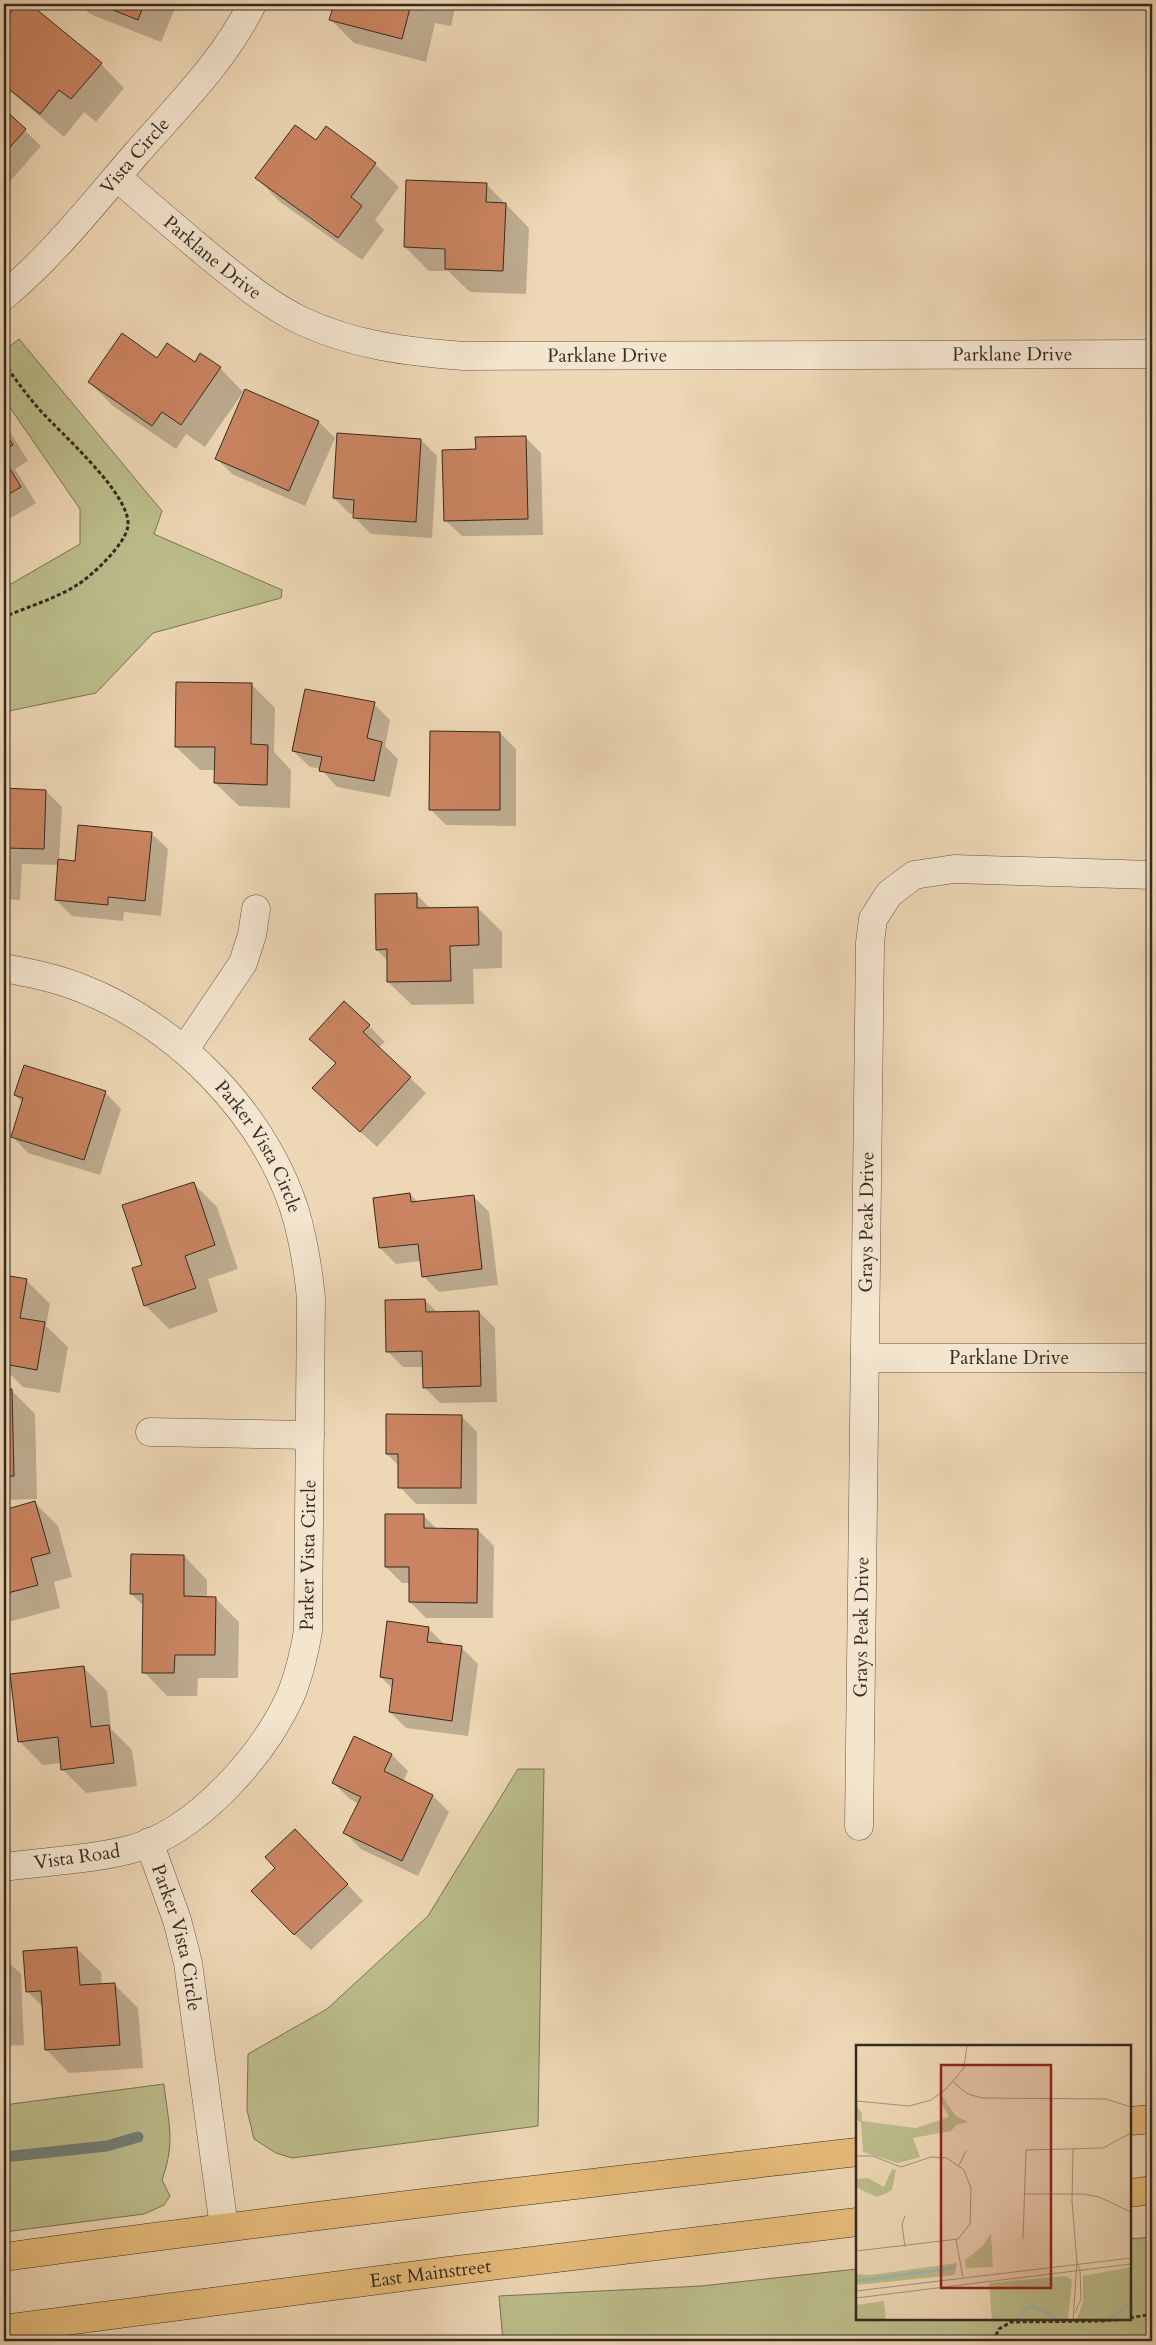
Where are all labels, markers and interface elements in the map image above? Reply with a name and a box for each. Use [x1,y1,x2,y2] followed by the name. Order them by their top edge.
[94,112,176,200] street label: Vista Circle
[158,210,267,306] street label: Parklane Drive
[952,341,1072,368] street label: Parklane Drive
[547,342,667,369] street label: Parklane Drive
[209,1075,308,1216] street label: Parker Vista Circle
[853,1151,880,1293] street label: Grays Peak Drive
[949,1345,1069,1371] street label: Parklane Drive
[294,1479,322,1631] street label: Parker Vista Circle
[848,1556,875,1698] street label: Grays Peak Drive
[32,1838,122,1876] street label: Vista Road
[145,1861,207,2013] street label: Parker Vista Circle
[856,2045,1131,2320] inset map
[368,2253,493,2294] street label: East Mainstreet

